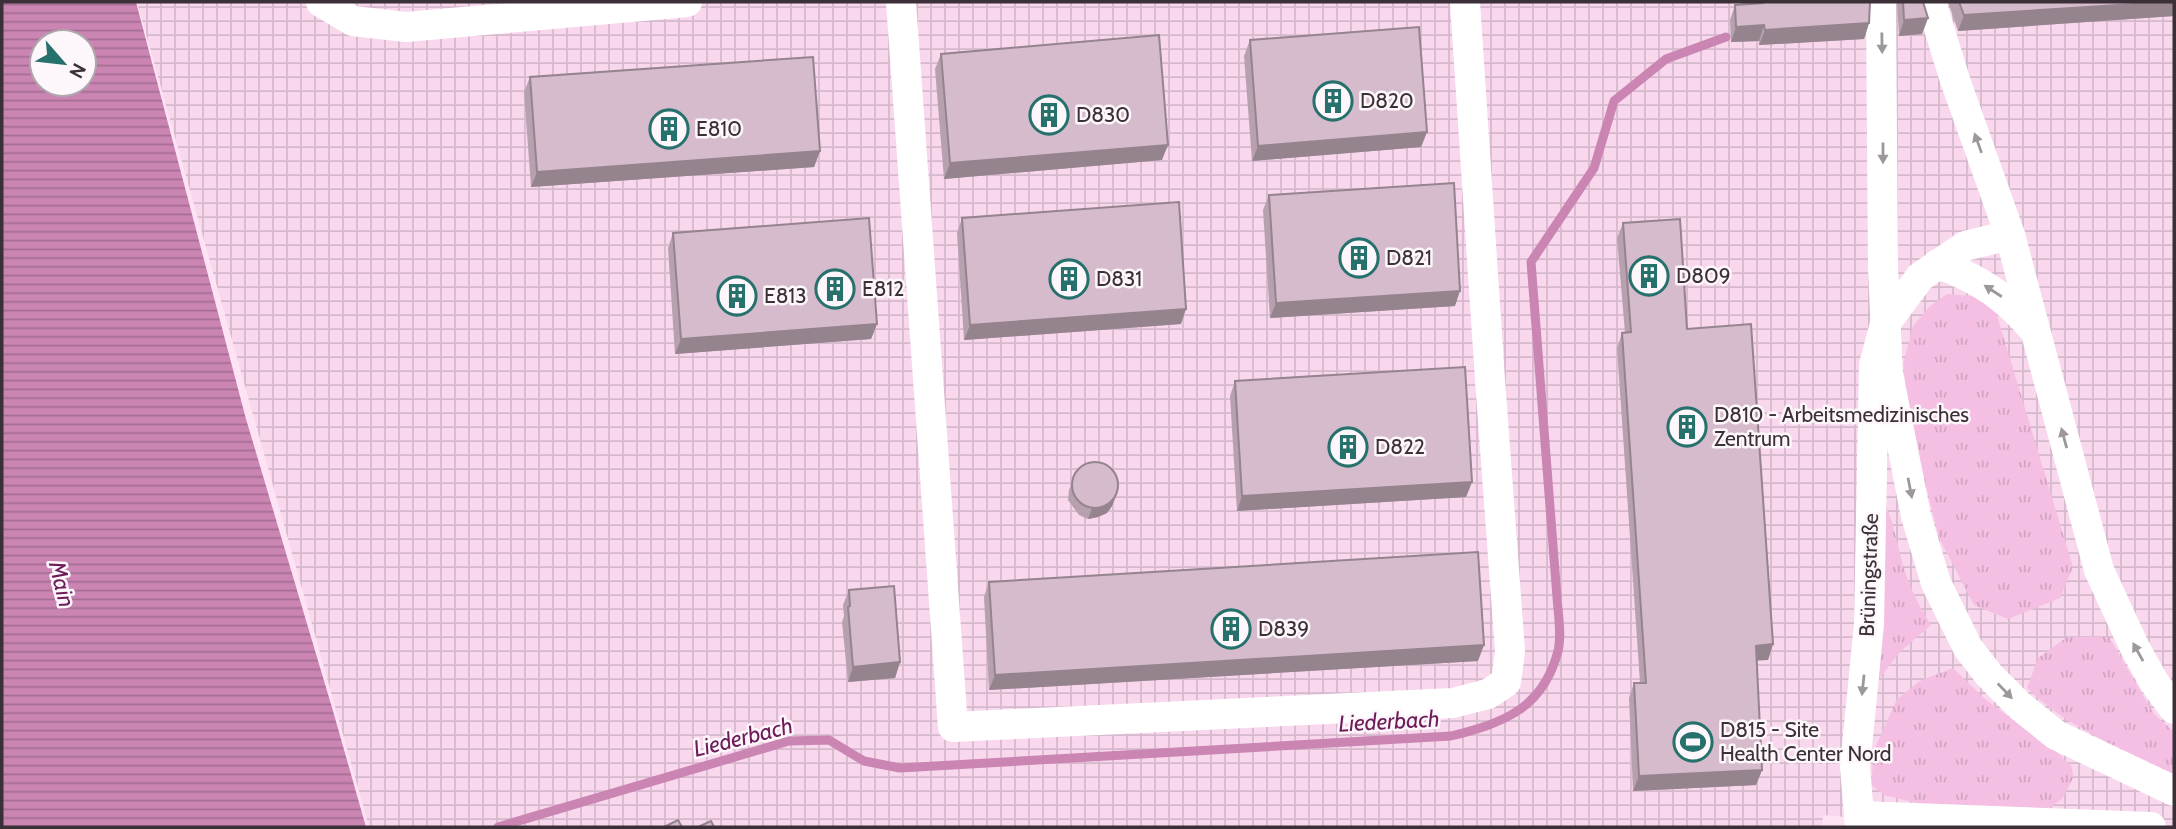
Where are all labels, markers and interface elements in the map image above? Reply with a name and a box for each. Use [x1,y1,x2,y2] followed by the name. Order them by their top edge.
[28,28,98,98] north arrow
[1876,33,1888,55] one-way arrow
[64,59,91,82] text: N
[1312,80,1354,122] building icon: D820
[1360,88,1414,113] place label: D820
[1028,94,1070,136] building icon: D830
[1076,102,1130,127] place label: D830
[648,108,690,150] building icon: E810
[696,116,742,141] place label: E810
[1972,132,1983,153] one-way arrow
[1877,143,1889,165] one-way arrow
[1338,237,1380,279] building icon: D821
[1386,245,1432,270] place label: D821
[1628,255,1670,297] building icon: D809
[1048,258,1090,300] building icon: D831
[1676,263,1731,288] place label: D809
[1096,266,1142,291] place label: D831
[814,268,856,310] building icon: E812
[716,275,758,317] building icon: E813
[862,276,904,301] place label: E812
[764,283,807,308] place label: E813
[1983,285,2003,298] one-way arrow
[1714,402,1969,451] place label: D810 - Arbeitsmedizinisches Zentrum
[1666,406,1708,448] building icon: D810 - Arbeitsmedizinisches Zentrum
[1327,426,1369,468] building icon: D822
[2058,427,2069,449] one-way arrow
[1375,434,1425,459] place label: D822
[1905,477,1916,499] one-way arrow
[1854,513,1883,637] street label: Brüningstraße
[43,557,81,610] water label: Main
[1210,608,1252,650] building icon: D839
[1258,616,1309,641] place label: D839
[2132,642,2143,662] one-way arrow
[1857,674,1868,696] one-way arrow
[1997,683,2013,699] one-way arrow
[1338,704,1440,738] water label: Liederbach
[690,711,796,763] water label: Liederbach
[1720,717,1892,766] place label: D815 - Site Health Center Nord
[1672,721,1714,763] sports icon: D815 - Site Health Center Nord

